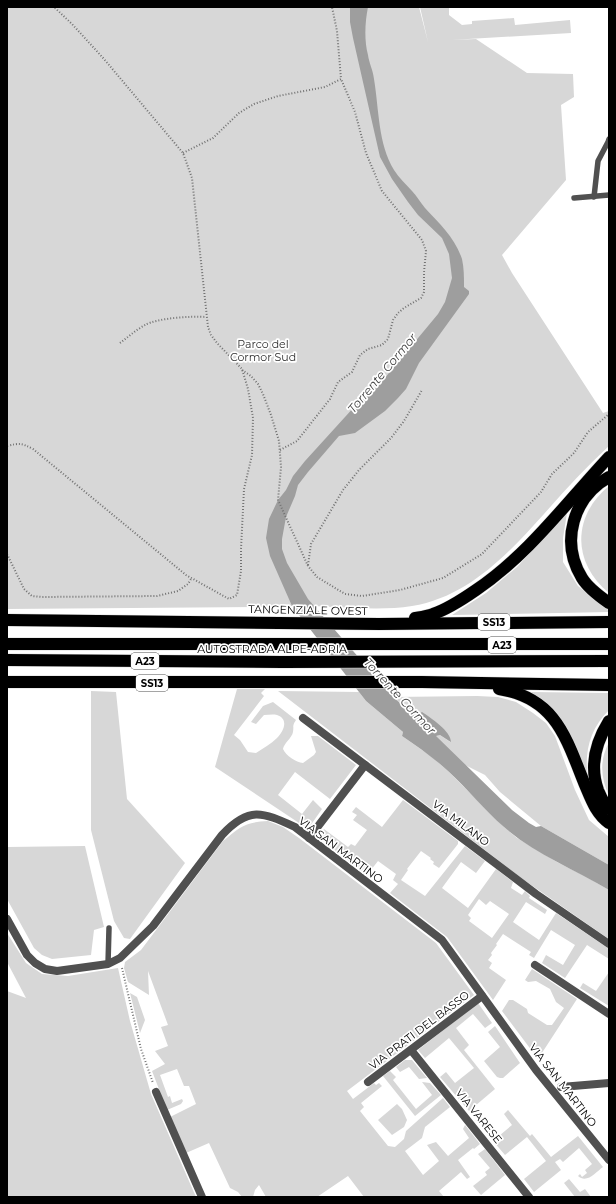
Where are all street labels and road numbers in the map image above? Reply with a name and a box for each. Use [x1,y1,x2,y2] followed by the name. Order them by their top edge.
[248,602,369,618] street label: TANGENZIALE OVEST
[478,614,510,630] road number: SS13
[488,637,516,653] road number: A23
[197,642,347,656] street label: AUTOSTRADA ALPE-ADRIA
[131,653,159,669] road number: A23
[136,675,168,691] road number: SS13
[430,797,492,849] street label: VIA MILANO
[296,814,386,886] street label: VIA SAN MARTINO
[366,988,472,1072] street label: VIA PRATI DEL BASSO
[526,1040,600,1130] street label: VIA SAN MARTINO
[453,1086,505,1146] street label: VIA VARESE

